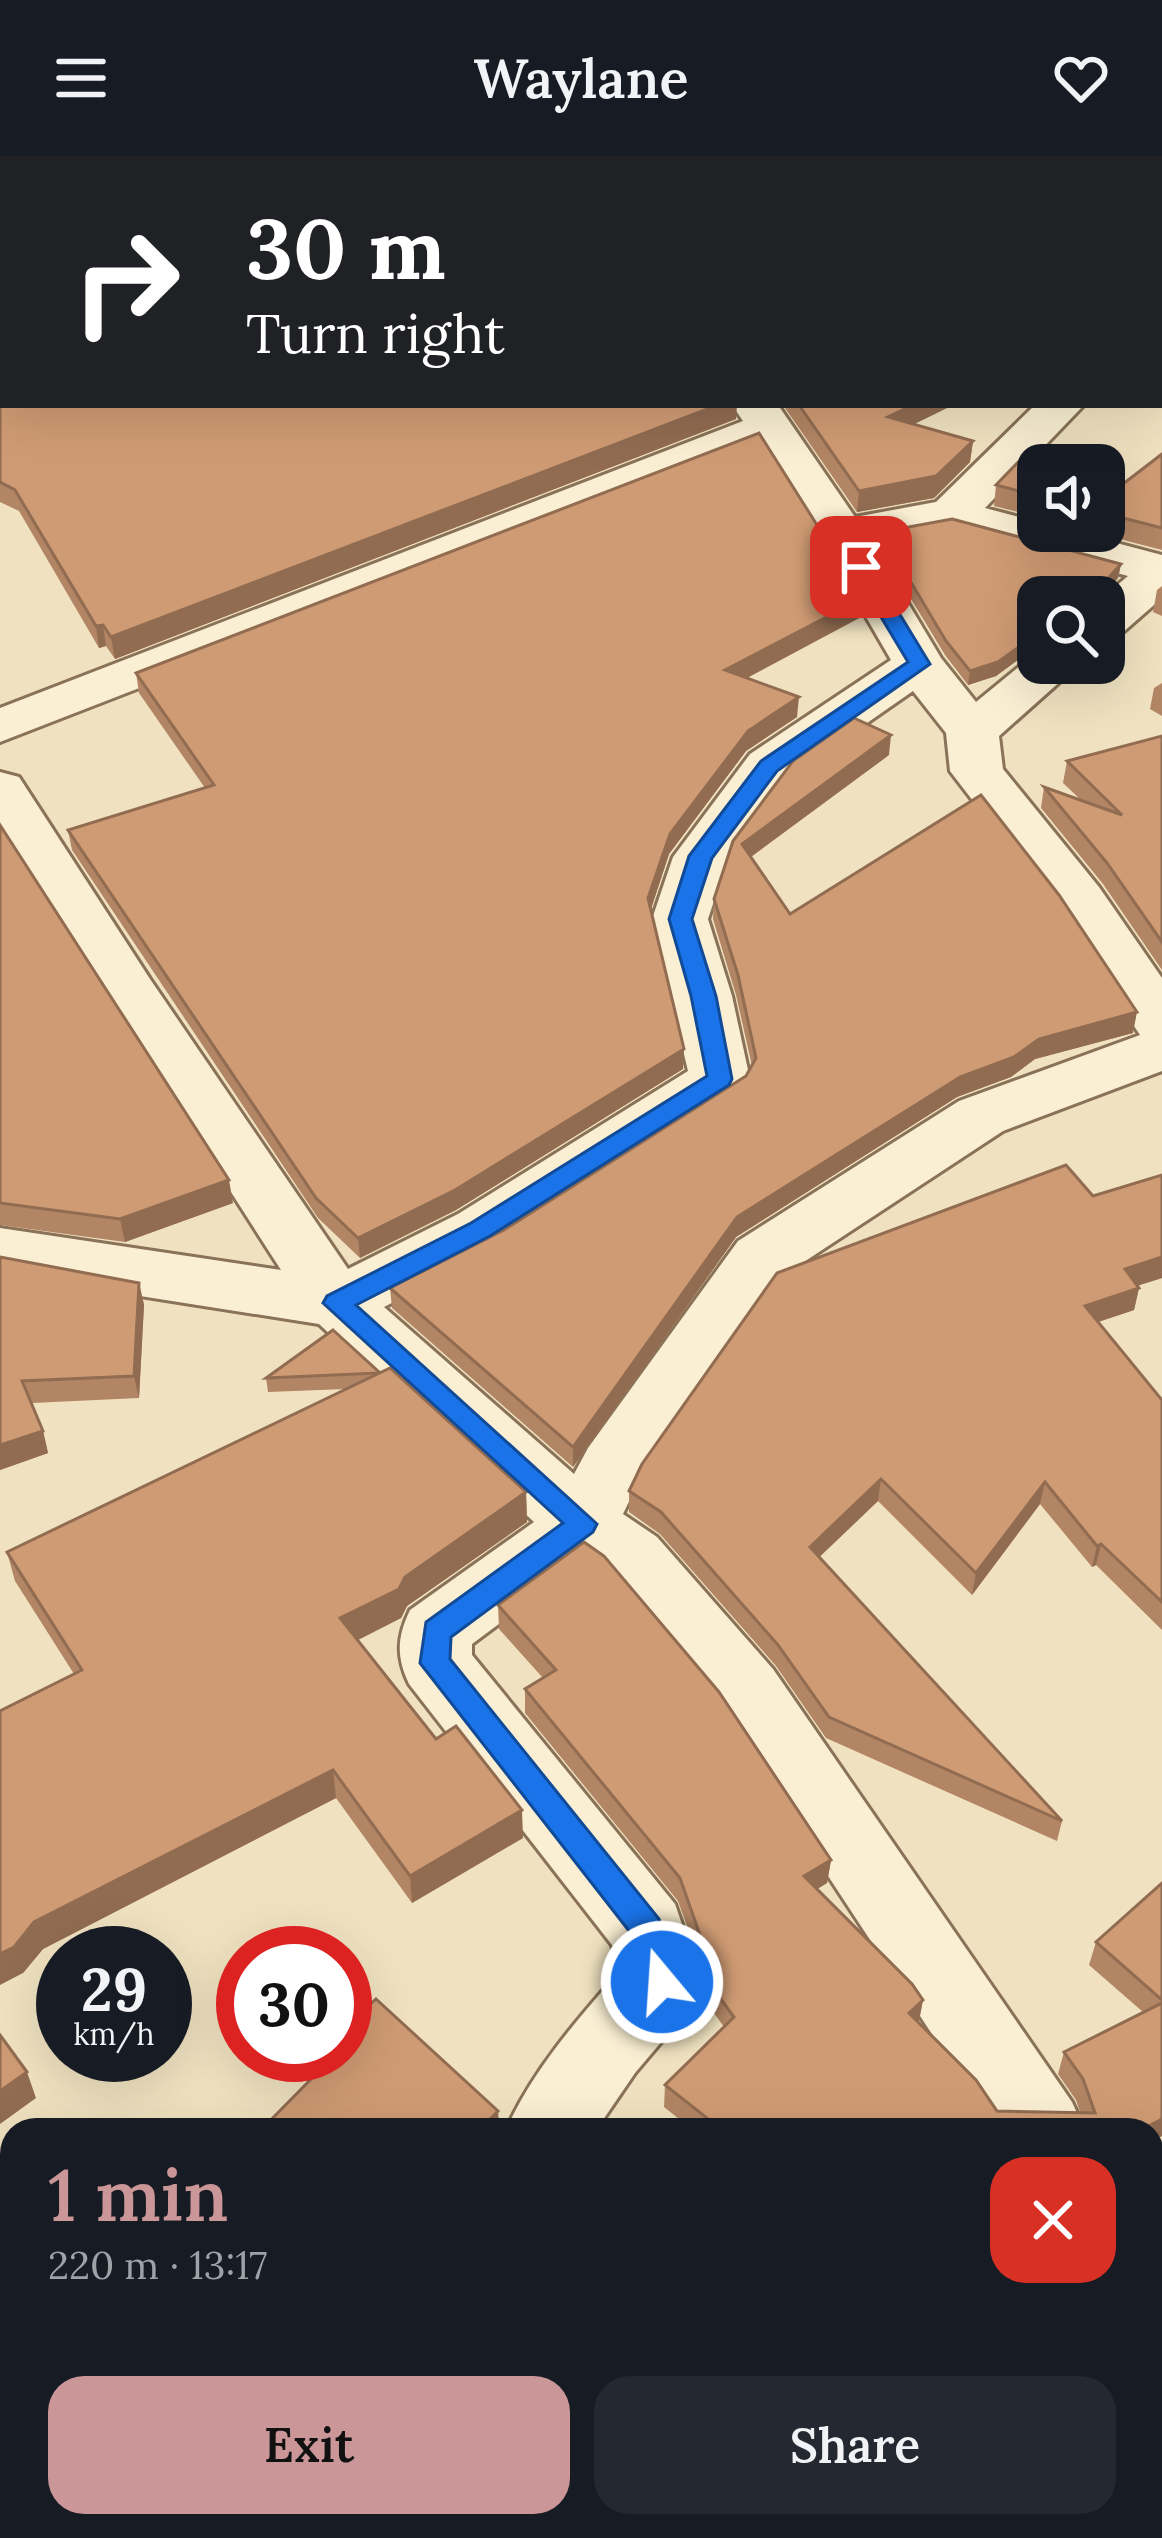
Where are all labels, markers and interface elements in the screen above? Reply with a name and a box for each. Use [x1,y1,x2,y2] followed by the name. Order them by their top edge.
[474,44,689,113] text: Waylane
[48,45,114,111] icon: menu
[1048,45,1114,111] icon: heart
[246,194,446,302] text: 30 m
[48,204,204,360] icon: right
[246,299,505,368] text: Turn right
[1017,444,1125,684] map controls
[1017,444,1125,552] button: sound
[810,516,912,618] pin
[828,534,894,600] icon: arrive
[1017,576,1125,684] button: search
[599,1919,725,2045] position arrow
[216,1926,372,2082] speed limit sign: 30
[81,1951,147,2027] text: 29
[73,2015,155,2053] text: km/h
[48,2149,228,2241] text: 1 min
[990,2157,1116,2283] button: close
[48,2240,267,2290] text: 220 m · 13:17
[48,2376,570,2514] button: Exit
[594,2376,1116,2514] button: Share

